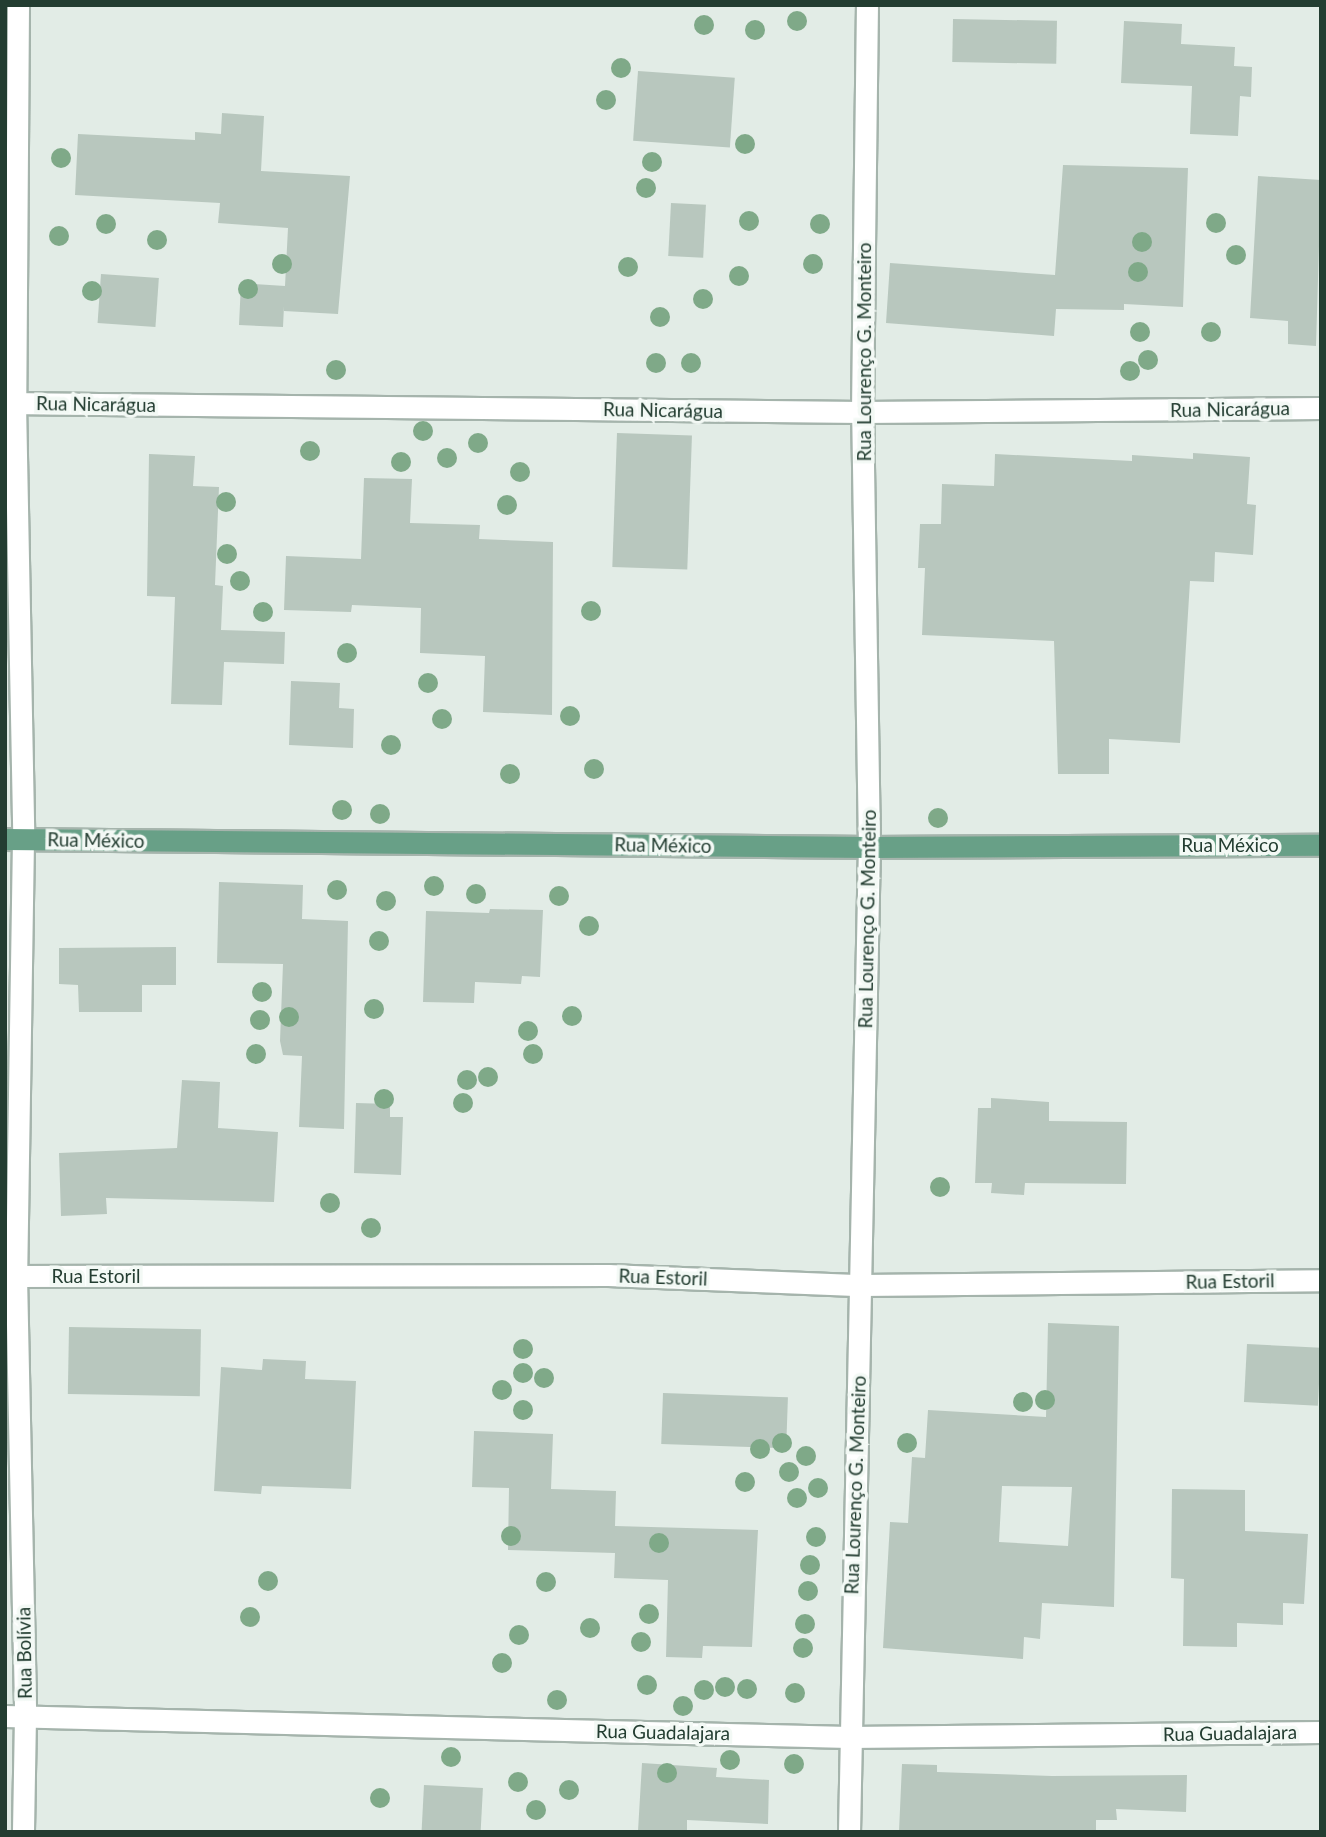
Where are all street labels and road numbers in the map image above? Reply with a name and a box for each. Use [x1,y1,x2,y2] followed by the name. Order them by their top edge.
[853,242,875,462] street label: Rua Lourenço G. Monteiro
[36,392,156,416] street label: Rua Nicarágua
[1170,397,1290,421] street label: Rua Nicarágua
[603,398,723,422] street label: Rua Nicarágua
[854,809,880,1029] street label: Rua Lourenço G. Monteiro
[47,828,145,852] street label: Rua México
[614,833,712,857] street label: Rua México
[1181,834,1279,856] street label: Rua México
[618,1264,708,1290] street label: Rua Estoril
[52,1265,140,1287] street label: Rua Estoril
[1185,1269,1275,1293] street label: Rua Estoril
[840,1375,870,1595] street label: Rua Lourenço G. Monteiro
[12,1607,36,1699] street label: Rua Bolívia
[596,1719,730,1745] street label: Rua Guadalajara
[1163,1720,1297,1746] street label: Rua Guadalajara

